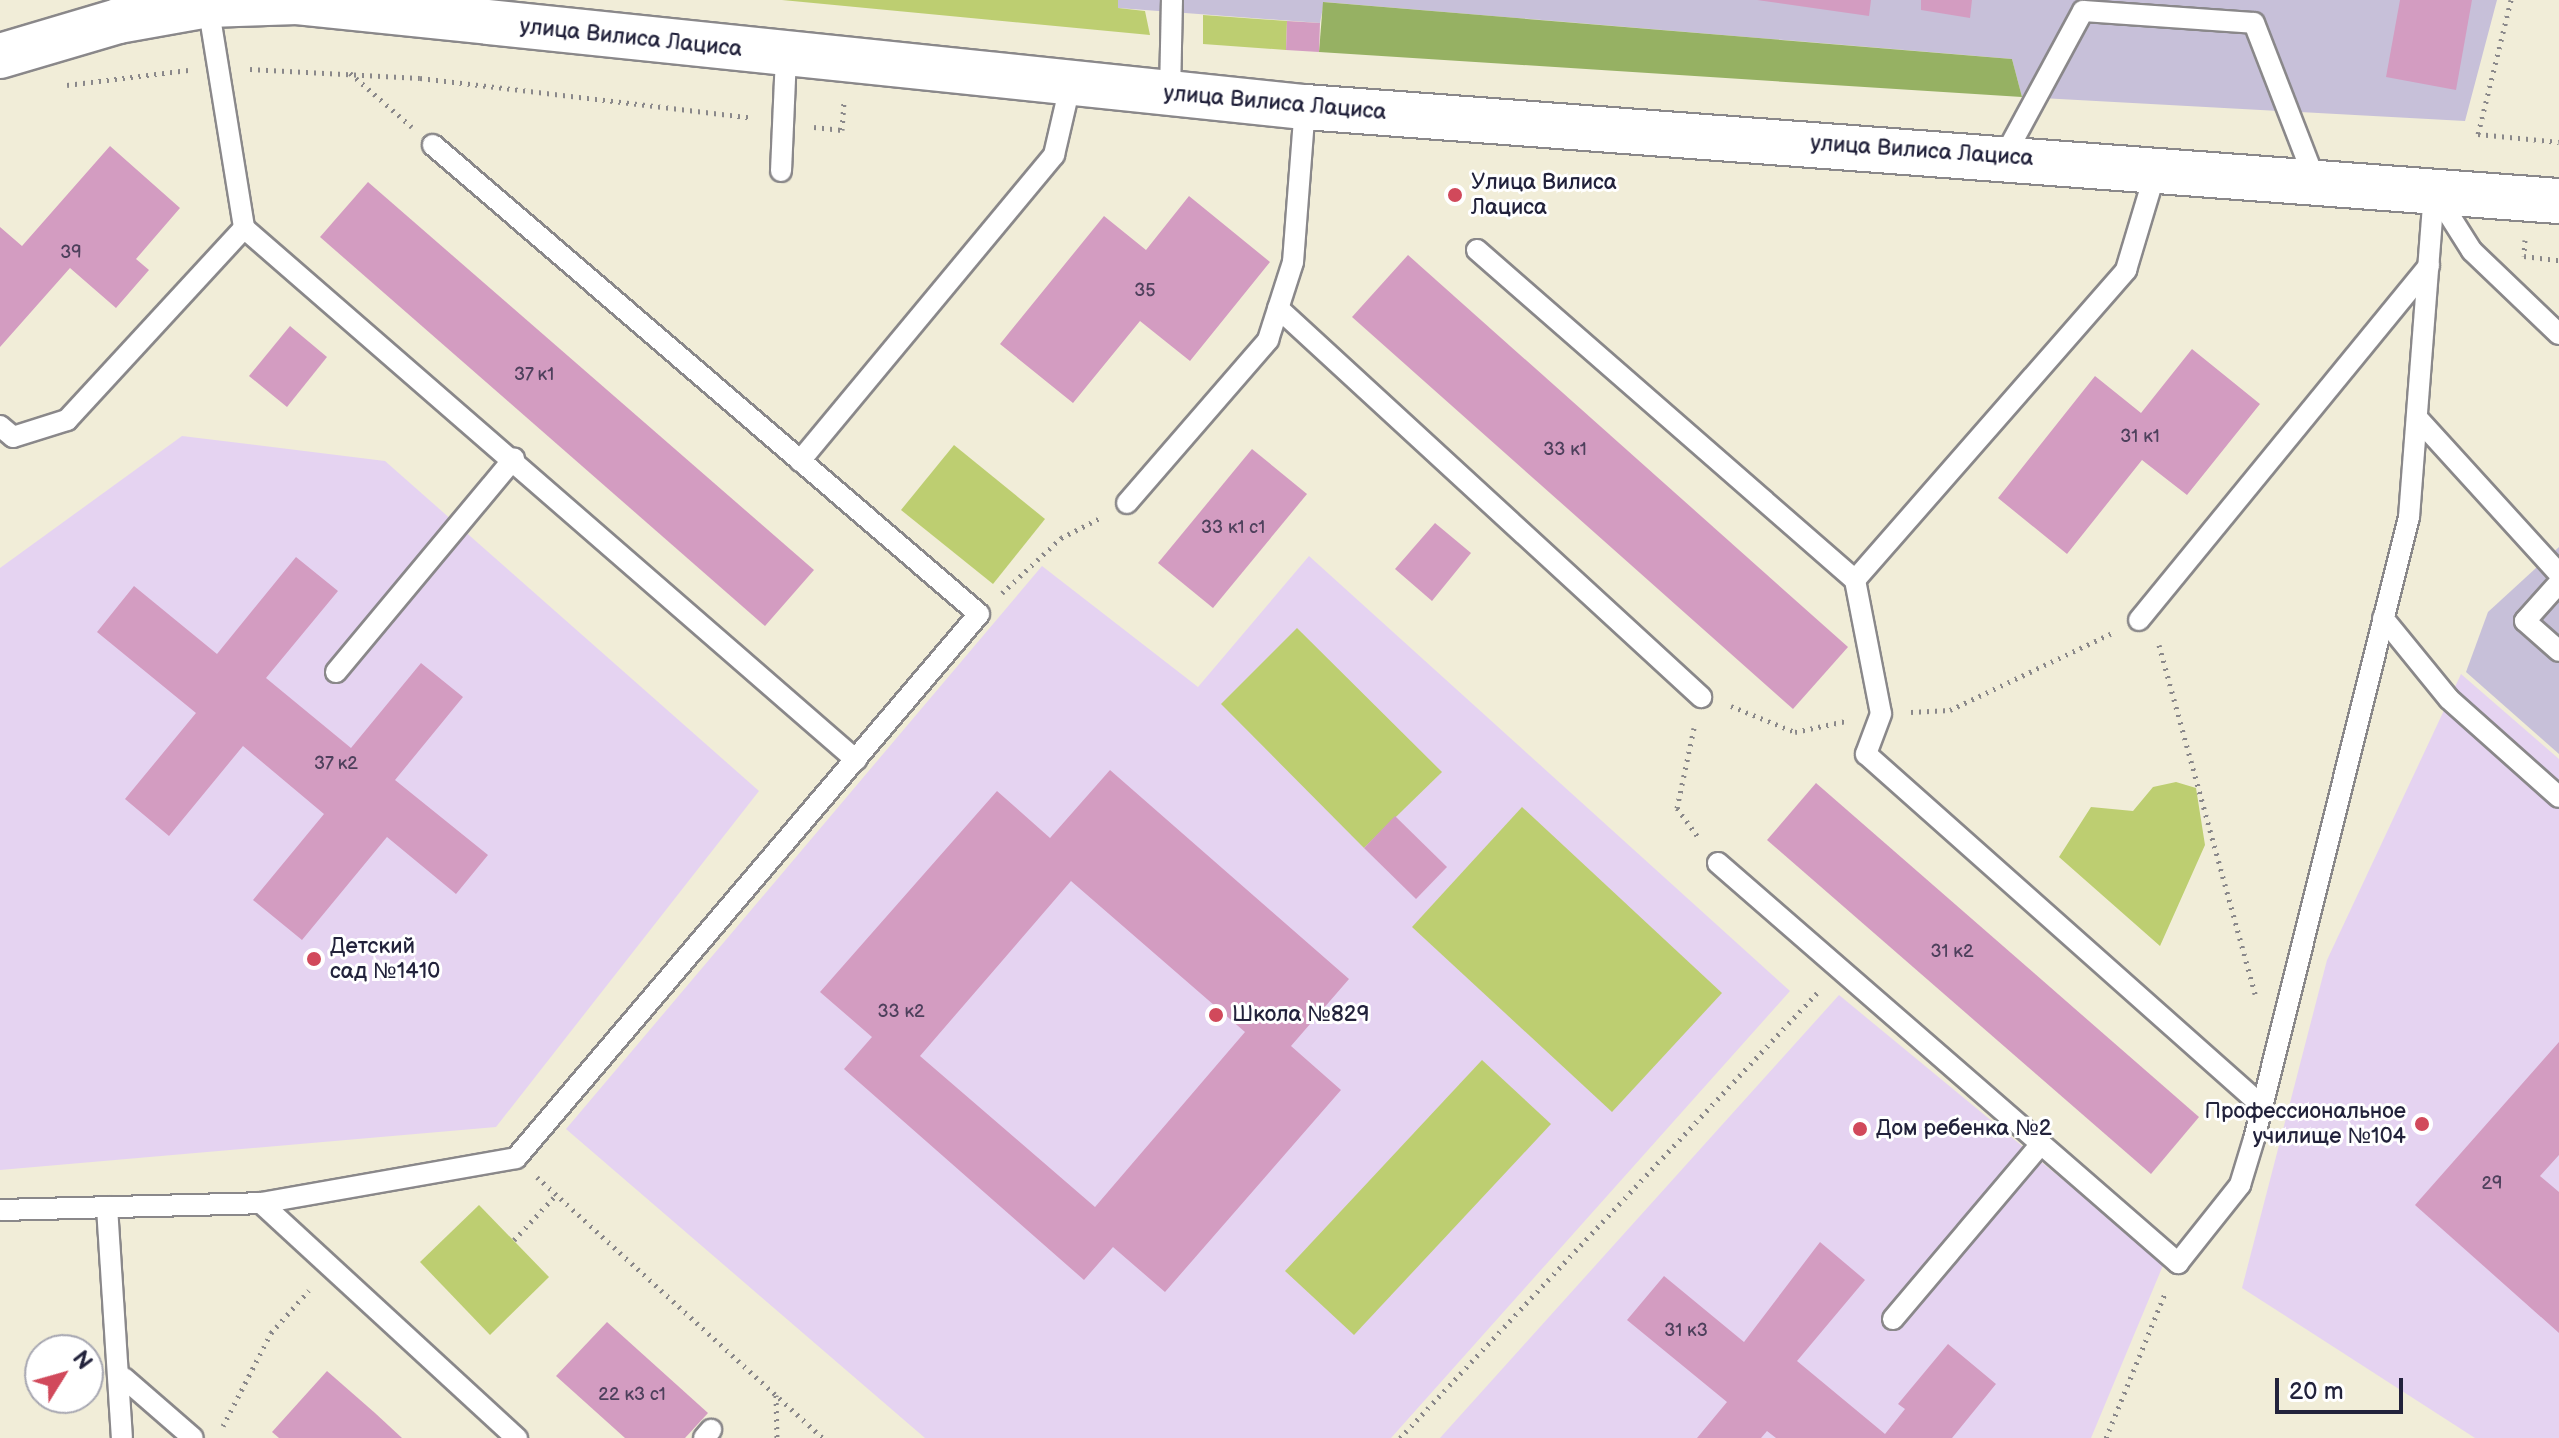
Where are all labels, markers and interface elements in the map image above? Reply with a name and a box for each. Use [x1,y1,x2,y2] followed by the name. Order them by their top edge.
[518,13,744,63] street label: улица Вилиса Лациса
[1162,80,1388,126] street label: улица Вилиса Лациса
[1810,130,2034,172] street label: улица Вилиса Лациса
[1471,169,1617,220] place label: Улица Вилиса Лациса
[1446,186,1464,204] marker: Улица Вилиса Лациса
[60,242,82,264] house number: 39
[1134,280,1156,302] house number: 35
[513,364,555,386] house number: 37 к1
[2120,426,2160,448] house number: 31 к1
[1543,439,1587,461] house number: 33 к1
[1201,517,1265,539] house number: 33 к1 с1
[314,753,358,775] house number: 37 к2
[330,933,440,984] place label: Детский сад №1410
[1930,941,1974,963] house number: 31 к2
[305,950,323,968] marker: Детский сад №1410
[877,1001,925,1023] house number: 33 к2
[1232,1002,1369,1028] place label: Школа №829
[1207,1006,1225,1024] marker: Школа №829
[2205,1098,2406,1150] place label: Профессиональное училище №104
[2413,1115,2431,1133] marker: Профессиональное училище №104
[1876,1116,2052,1142] place label: Дом ребенка №2
[1851,1120,1869,1138] marker: Дом ребенка №2
[2481,1173,2503,1195] house number: 29
[1664,1320,1708,1342] house number: 31 к3
[24,1334,104,1414] north arrow
[66,1346,98,1375] text: N
[2279,1362,2407,1412] scale bar
[2289,1377,2344,1406] text: 20 m
[598,1384,666,1406] house number: 22 к3 с1

